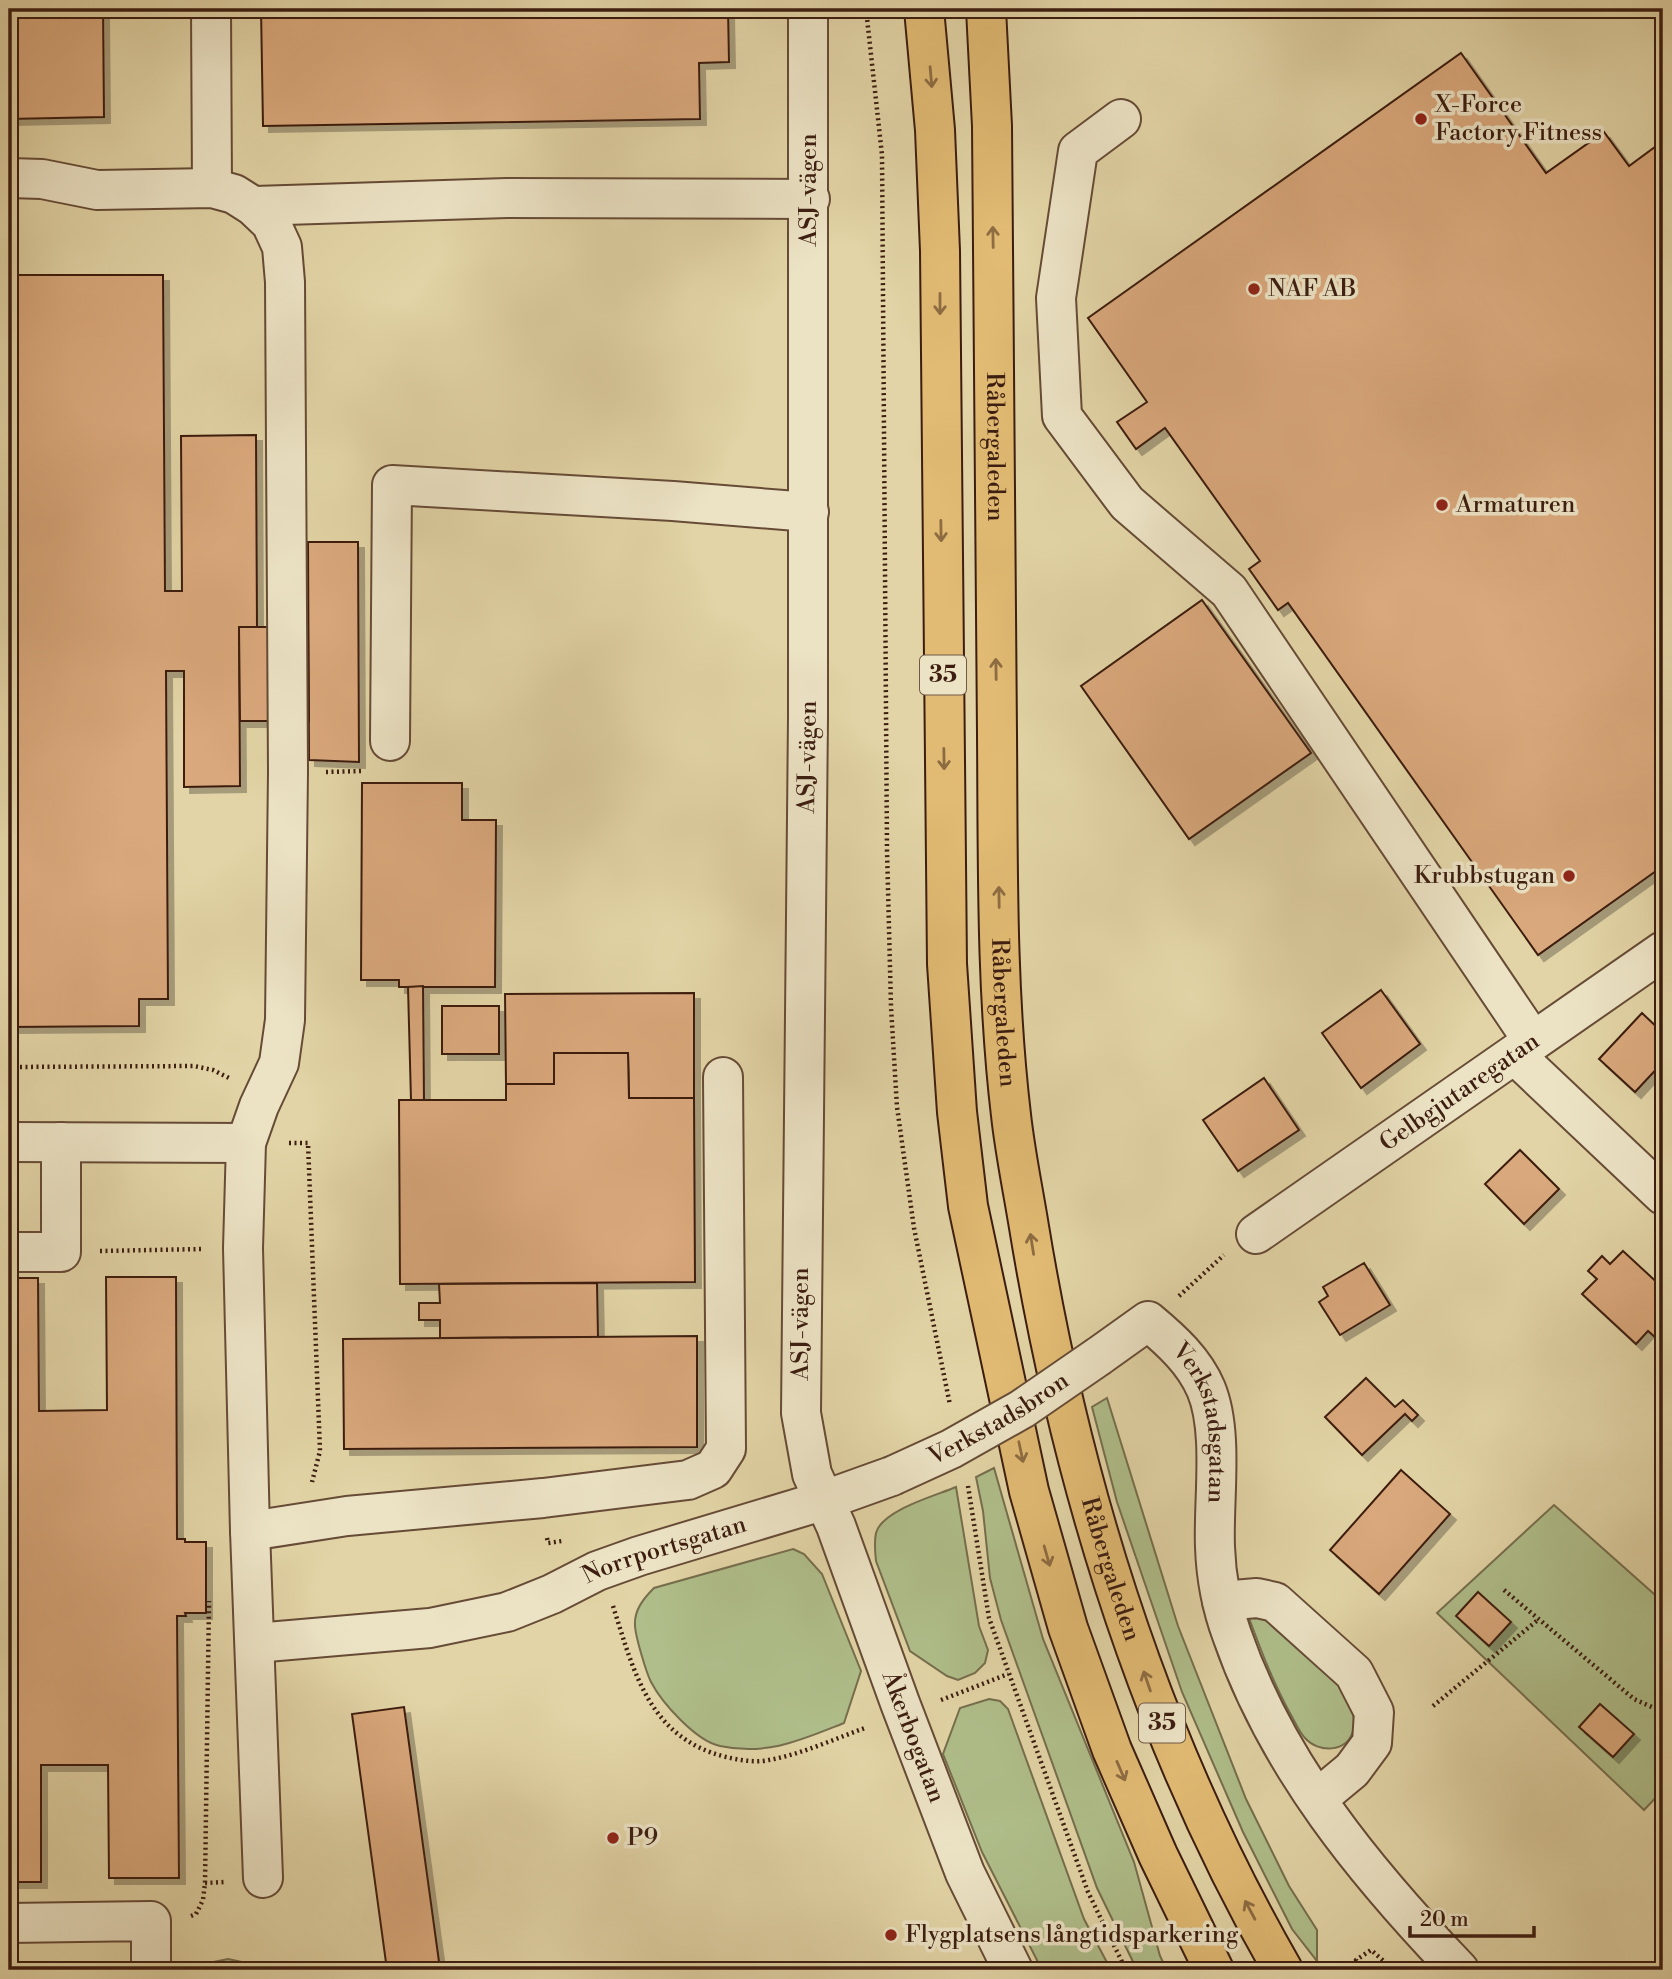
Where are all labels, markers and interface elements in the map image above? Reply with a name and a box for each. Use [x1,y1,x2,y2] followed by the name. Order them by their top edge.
[924,65,937,88] one-way arrow
[1434,90,1602,148] place label: X-Force Factory Fitness
[1413,111,1429,127] marker: X-Force Factory Fitness
[794,134,824,247] street label: ASJ-vägen
[986,226,1000,249] one-way arrow
[1268,274,1356,304] place label: NAF AB
[1246,281,1262,297] marker: NAF AB
[933,292,947,315] one-way arrow
[979,372,1010,522] street label: Råbergaleden
[1455,490,1575,520] place label: Armaturen
[1434,497,1450,513] marker: Armaturen
[934,520,948,543] one-way arrow
[920,656,966,694] road number: 35
[990,658,1003,681] one-way arrow
[792,700,824,815] street label: ASJ-vägen
[937,747,951,770] one-way arrow
[1414,861,1555,891] place label: Krubbstugan
[1561,868,1577,884] marker: Krubbstugan
[992,885,1006,908] one-way arrow
[984,938,1023,1089] street label: Råbergaleden
[1374,1026,1545,1158] street label: Gelbgjutaregatan
[1025,1234,1038,1256] one-way arrow
[786,1268,816,1381] street label: ASJ-vägen
[1165,1336,1232,1503] street label: Verkstadsgatan
[923,1366,1075,1473] street label: Verkstadsbron
[1014,1440,1028,1463] one-way arrow
[1074,1494,1147,1645] street label: Råbergaleden
[577,1510,750,1591] street label: Norrportsgatan
[1042,1545,1055,1567] one-way arrow
[874,1666,952,1807] street label: Åkerbogatan
[1140,1670,1152,1692] one-way arrow
[1139,1704,1185,1742] road number: 35
[1115,1760,1128,1781] one-way arrow
[627,1823,658,1853] place label: P9
[605,1830,621,1846] marker: P9
[1410,1895,1534,1939] scale bar
[1243,1900,1257,1921] one-way arrow
[1420,1907,1469,1933] text: 20 m
[905,1920,1239,1950] place label: Flygplatsens långtidsparkering
[883,1927,899,1943] marker: Flygplatsens långtidsparkering

